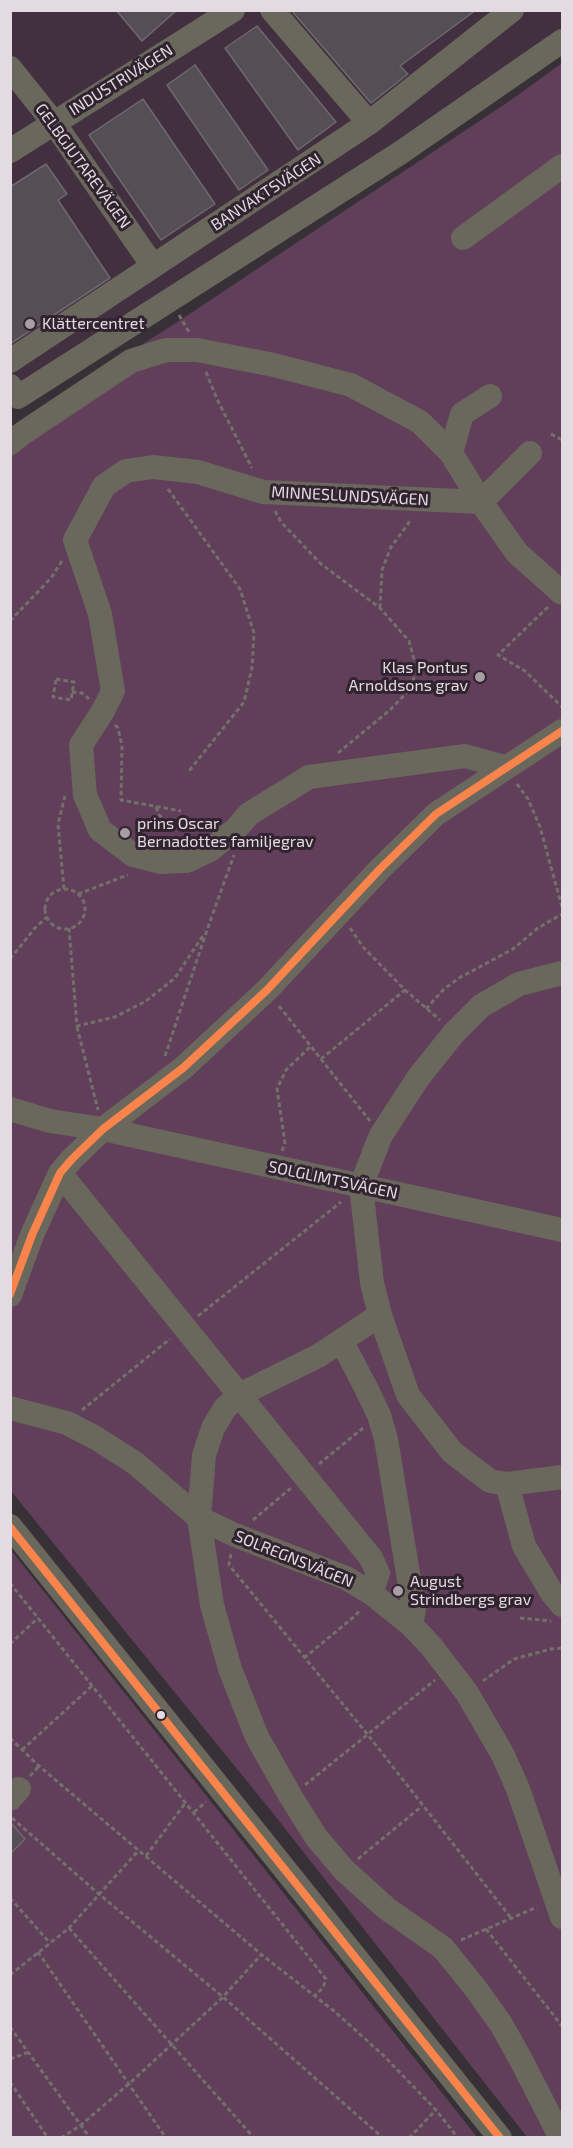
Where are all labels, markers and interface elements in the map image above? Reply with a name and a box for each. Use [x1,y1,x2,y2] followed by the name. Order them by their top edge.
[66,40,176,120] street label: INDUSTRIVÄGEN
[31,100,135,232] street label: GELBGJUTAREVÄGEN
[207,149,325,235] street label: BANVAKTSVÄGEN
[42,314,145,334] place label: Klättercentret
[23,317,37,331] marker: Klättercentret
[271,482,429,510] street label: MINNESLUNDSVÄGEN
[349,658,468,696] place label: Klas Pontus Arnoldsons grav
[473,670,487,684] marker: Klas Pontus Arnoldsons grav
[137,814,314,852] place label: prins Oscar Bernadottes familjegrav
[118,826,132,840] marker: prins Oscar Bernadottes familjegrav
[267,1157,399,1203] street label: SOLGLIMTSVÄGEN
[232,1526,356,1592] street label: SOLREGNSVÄGEN
[410,1572,531,1610] place label: August Strindbergs grav
[391,1584,405,1598] marker: August Strindbergs grav
[155,1709,167,1721] unlabelled marker

